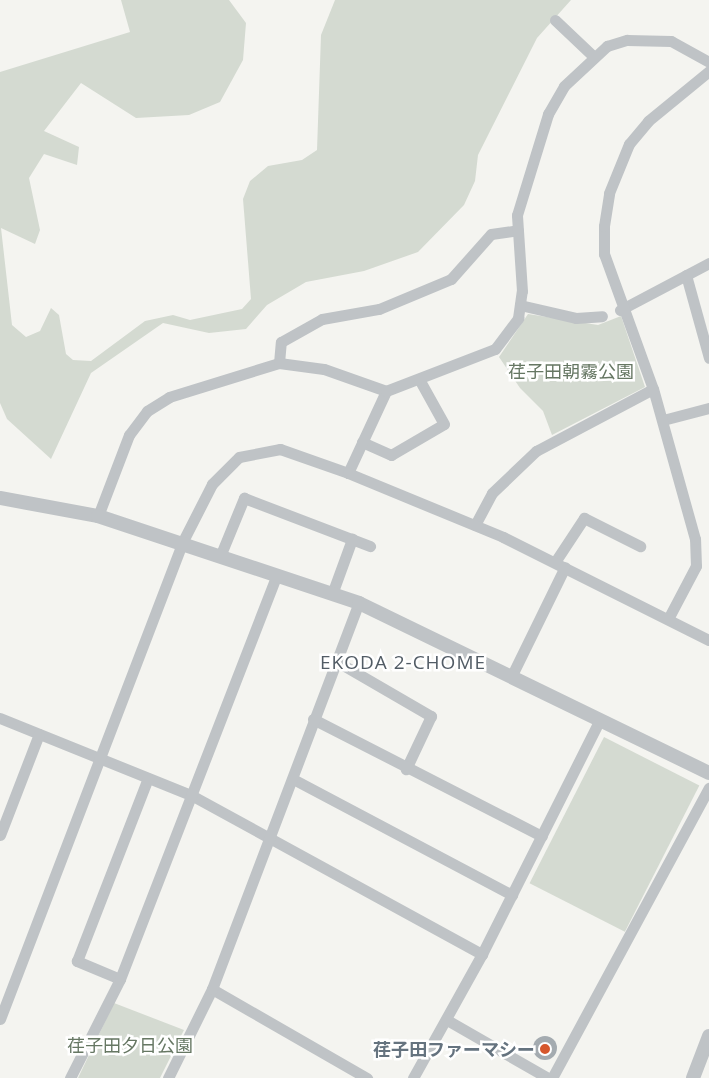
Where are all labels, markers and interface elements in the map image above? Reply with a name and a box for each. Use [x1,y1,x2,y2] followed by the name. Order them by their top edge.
[508,360,634,382] park label: 荏子田朝霧公園
[318,652,488,674] district label: EKODA 2-CHOME
[67,1034,193,1056] park label: 荏子田夕日公園
[373,1038,535,1060] place label: 荏子田ファーマシー
[539,1043,551,1055] marker: 荏子田ファーマシー

